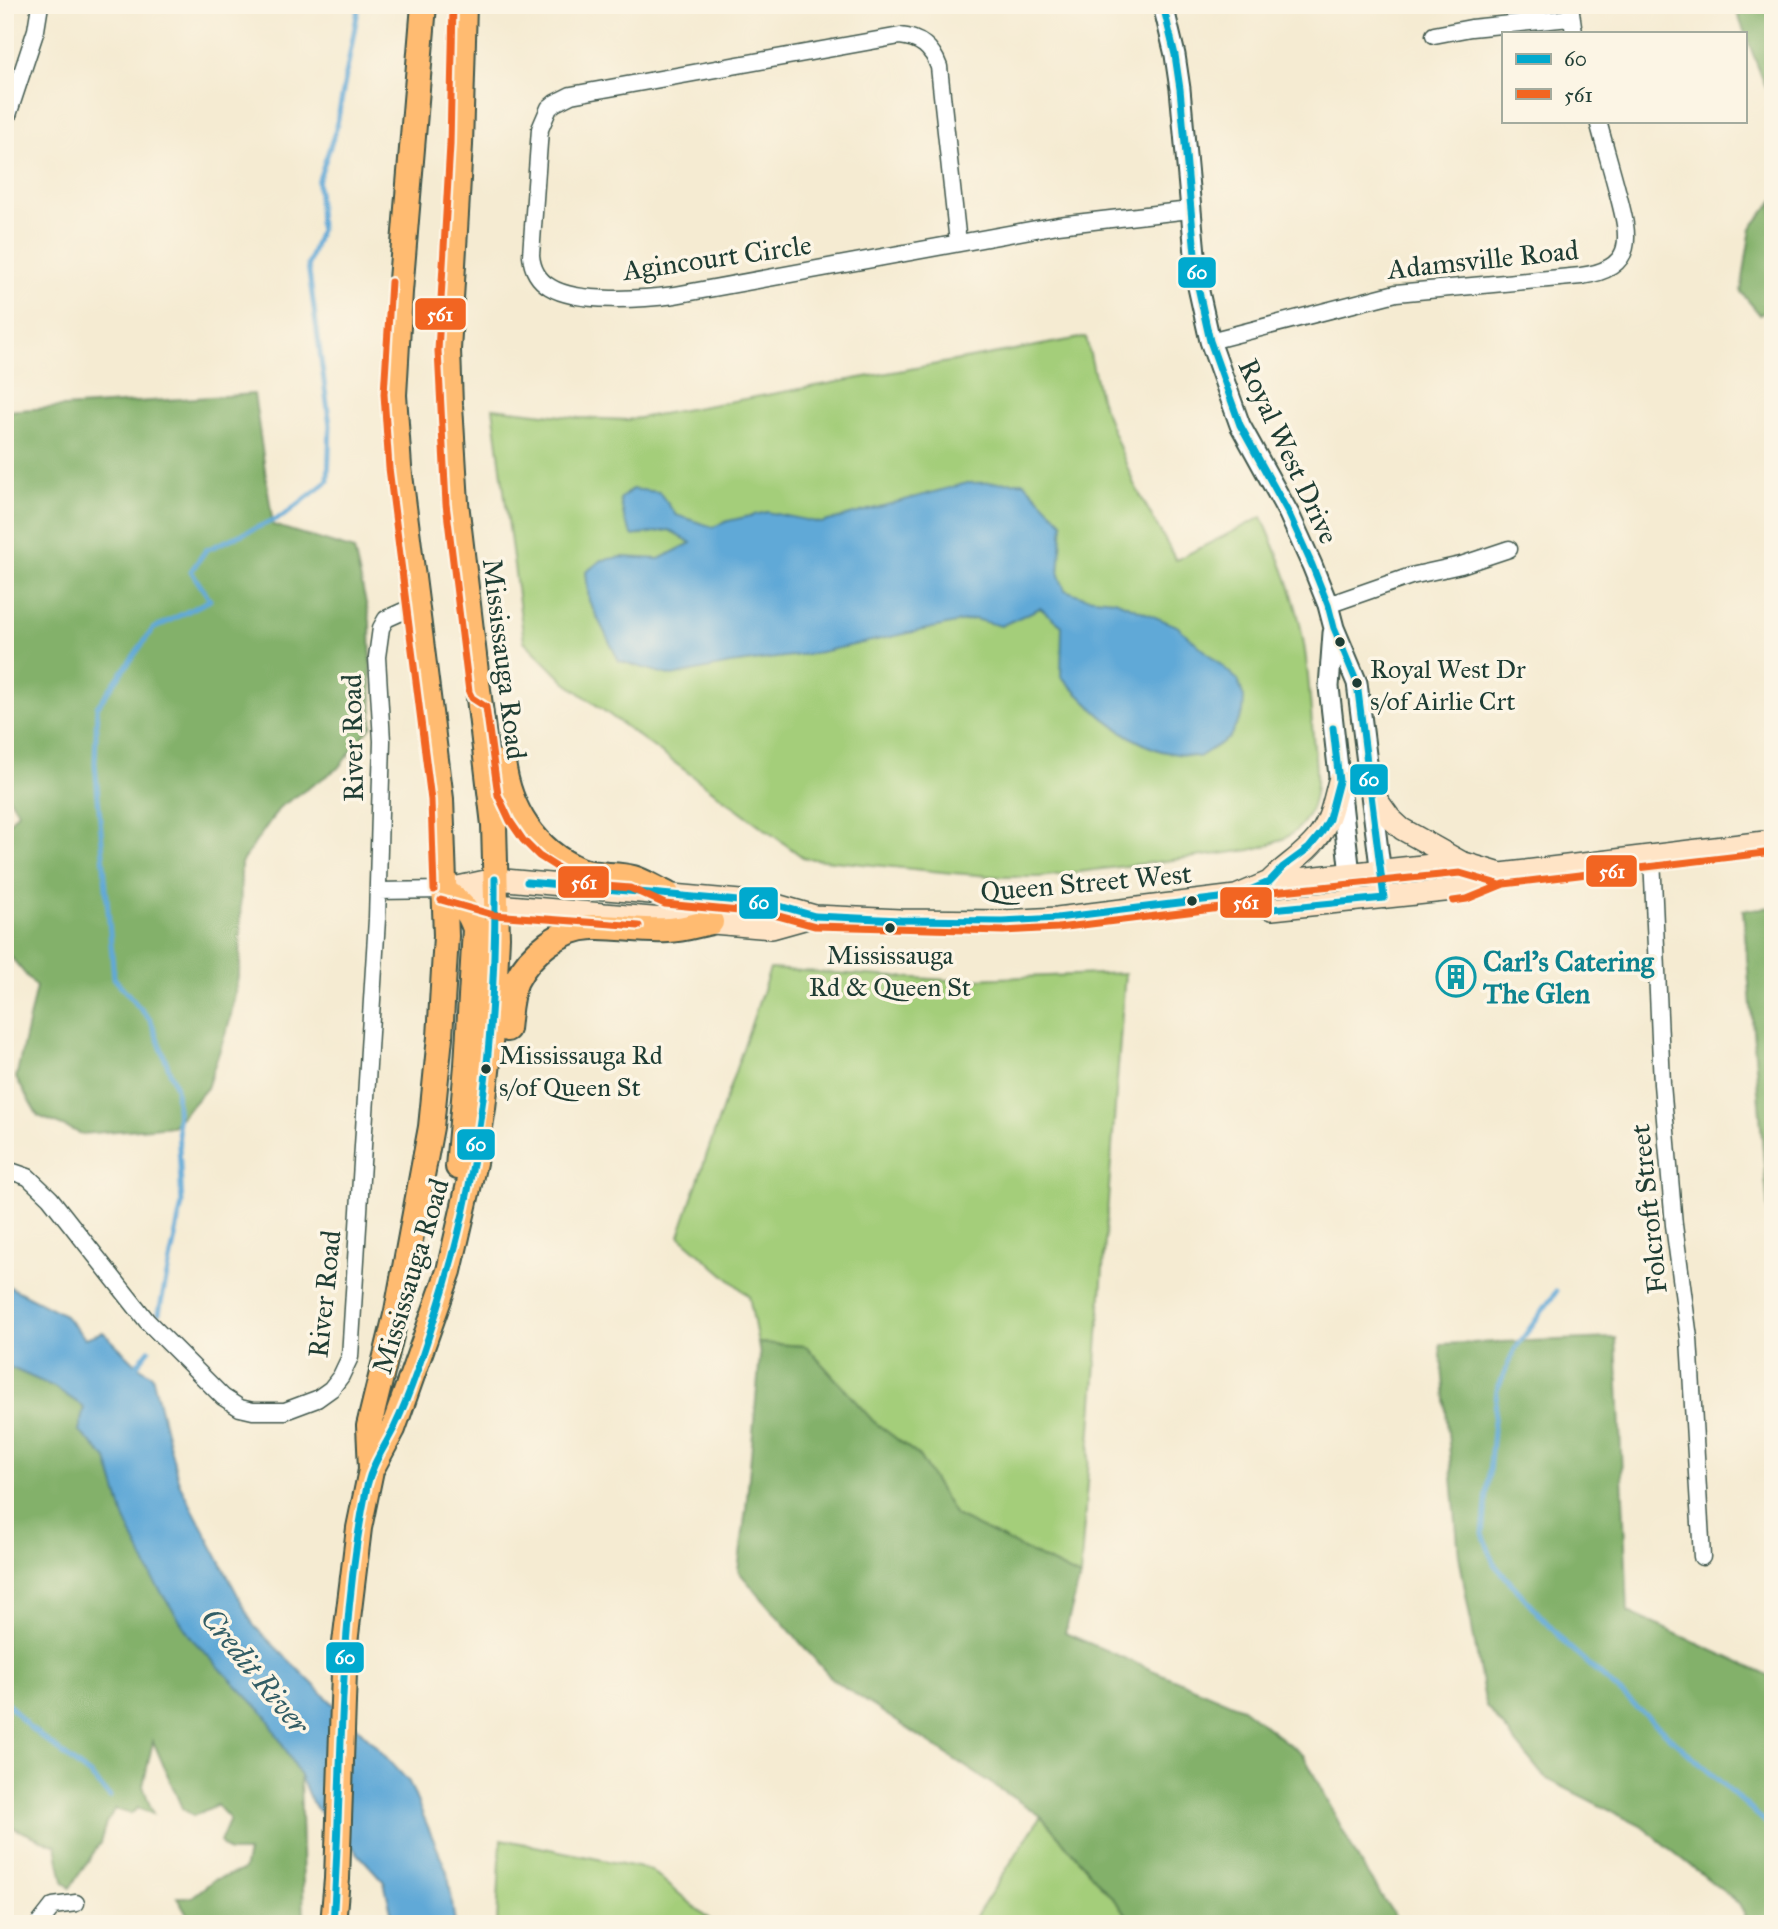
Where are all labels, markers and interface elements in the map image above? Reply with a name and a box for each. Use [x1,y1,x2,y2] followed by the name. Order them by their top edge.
[1502,32,1746,122] legend
[1564,46,1587,72] text: 60
[1564,82,1593,108] text: 561
[619,227,814,288] street label: Agincourt Circle
[1385,232,1580,287] street label: Adamsville Road
[1177,256,1217,289] line badge: 60
[1187,261,1207,284] text: 60
[414,297,467,331] line badge: 561
[427,303,453,326] text: 561
[1230,353,1347,549] street label: Royal West Drive
[475,556,534,762] street label: Mississauga Road
[1333,635,1347,649] unlabelled marker
[1370,653,1526,717] place label: Royal West Dr s/of Airlie Crt
[334,674,371,802] street label: River Road
[1350,676,1364,690] marker: Royal West Dr s/of Airlie Crt
[1349,763,1389,796] line badge: 60
[1359,768,1379,791] text: 60
[1585,854,1638,888] line badge: 561
[979,856,1193,909] street label: Queen Street West
[1599,860,1625,883] text: 561
[557,865,610,899] line badge: 561
[571,871,597,894] text: 561
[738,886,779,920] line badge: 60
[1219,886,1273,919] line badge: 561
[749,891,769,914] text: 60
[1233,891,1259,914] text: 561
[1185,894,1199,908] unlabelled marker
[883,921,897,935] marker: Mississauga Rd & Queen St
[809,939,971,1003] place label: Mississauga Rd & Queen St
[1483,944,1655,1011] place label: Carl's Catering The Glen
[1435,956,1477,998] building icon: Carl's Catering The Glen
[499,1039,663,1103] place label: Mississauga Rd s/of Queen St
[479,1062,493,1076] marker: Mississauga Rd s/of Queen St
[1622,1122,1675,1296] street label: Folcroft Street
[456,1128,496,1161] line badge: 60
[466,1133,486,1156] text: 60
[364,1174,457,1378] street label: Mississauga Road
[300,1229,349,1360] street label: River Road
[193,1601,318,1742] water label: Credit River
[325,1641,365,1674] line badge: 60
[335,1646,355,1669] text: 60

